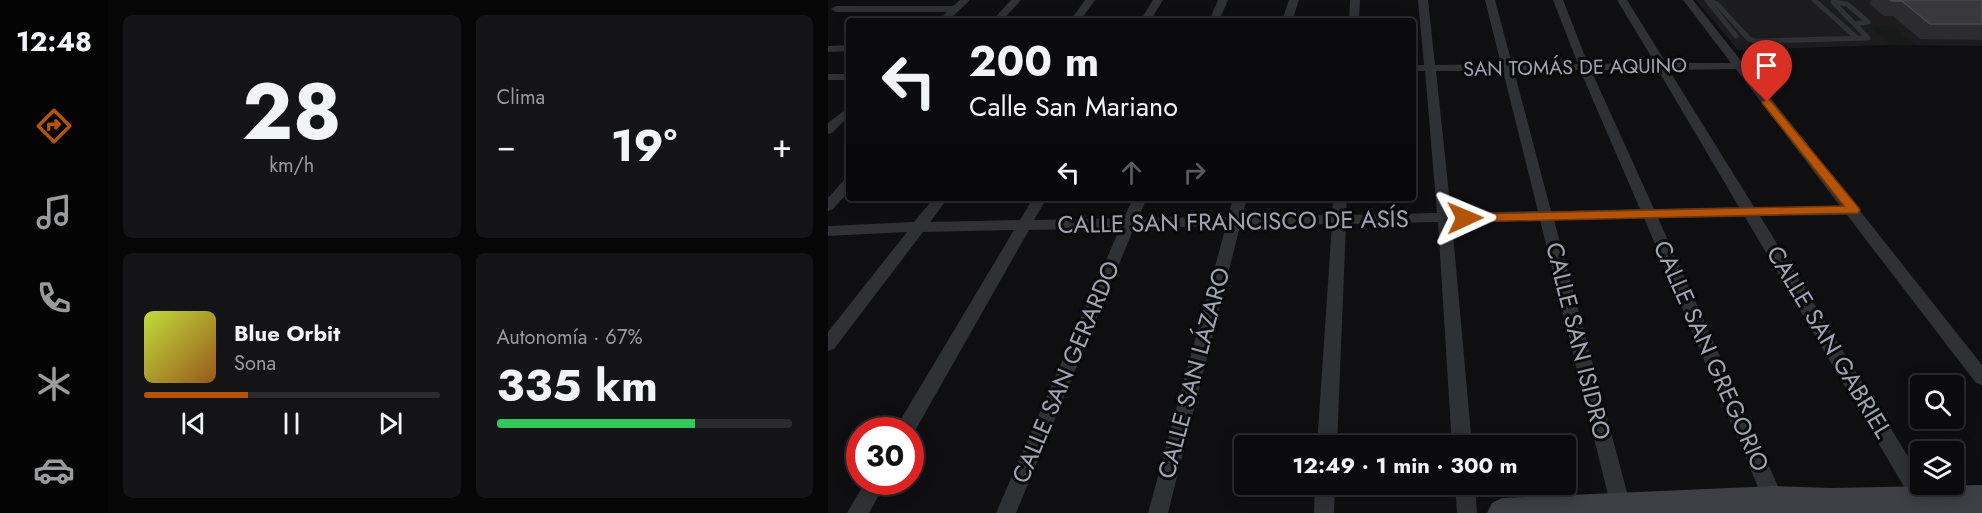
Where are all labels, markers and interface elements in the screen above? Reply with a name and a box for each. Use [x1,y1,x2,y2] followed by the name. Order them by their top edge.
[16,22,92,61] text: 12:48
[969,31,1099,92] text: 200 m
[1741,40,1792,102] pin
[870,42,948,120] icon: left
[1750,49,1783,82] icon: arrive
[1463,51,1687,84] street label: SAN TOMÁS DE AQUINO
[242,56,342,168] text: 28
[497,83,545,112] text: Clima
[969,87,1178,126] text: Calle San Mariano
[33,105,75,147] icon: directions
[611,113,677,178] text: 19°
[497,122,516,169] text: −
[772,122,792,169] text: +
[269,151,314,180] text: km/h
[1052,156,1085,189] icon: left
[1115,156,1148,189] icon: ahead
[1178,156,1211,189] icon: right
[1433,186,1497,250] position arrow
[33,191,75,233] icon: music
[1057,201,1409,242] street label: CALLE SAN FRANCISCO DE ASÍS
[1645,235,1778,477] street label: CALLE SAN GREGORIO
[1537,238,1620,443] street label: CALLE SAN ISIDRO
[1758,239,1901,445] street label: CALLE SAN GABRIEL
[1003,255,1128,488] street label: CALLE SAN GERARDO
[1148,263,1239,482] street label: CALLE SAN LÁZARO
[33,277,75,319] icon: phone
[234,317,340,349] text: Blue Orbit
[497,323,642,352] text: Autonomía · 67%
[234,349,276,378] text: Sona
[497,353,658,418] text: 335 km
[33,363,75,405] icon: climate
[1910,375,1964,495] map controls
[1910,375,1964,429] button: search
[177,407,210,440] icon: previous
[275,407,308,440] icon: pause
[374,407,407,440] icon: next
[846,417,924,495] speed limit sign: 30
[1910,441,1964,495] button: layers
[33,449,75,491] icon: car
[1292,449,1518,481] text: 12:49 · 1 min · 300 m

